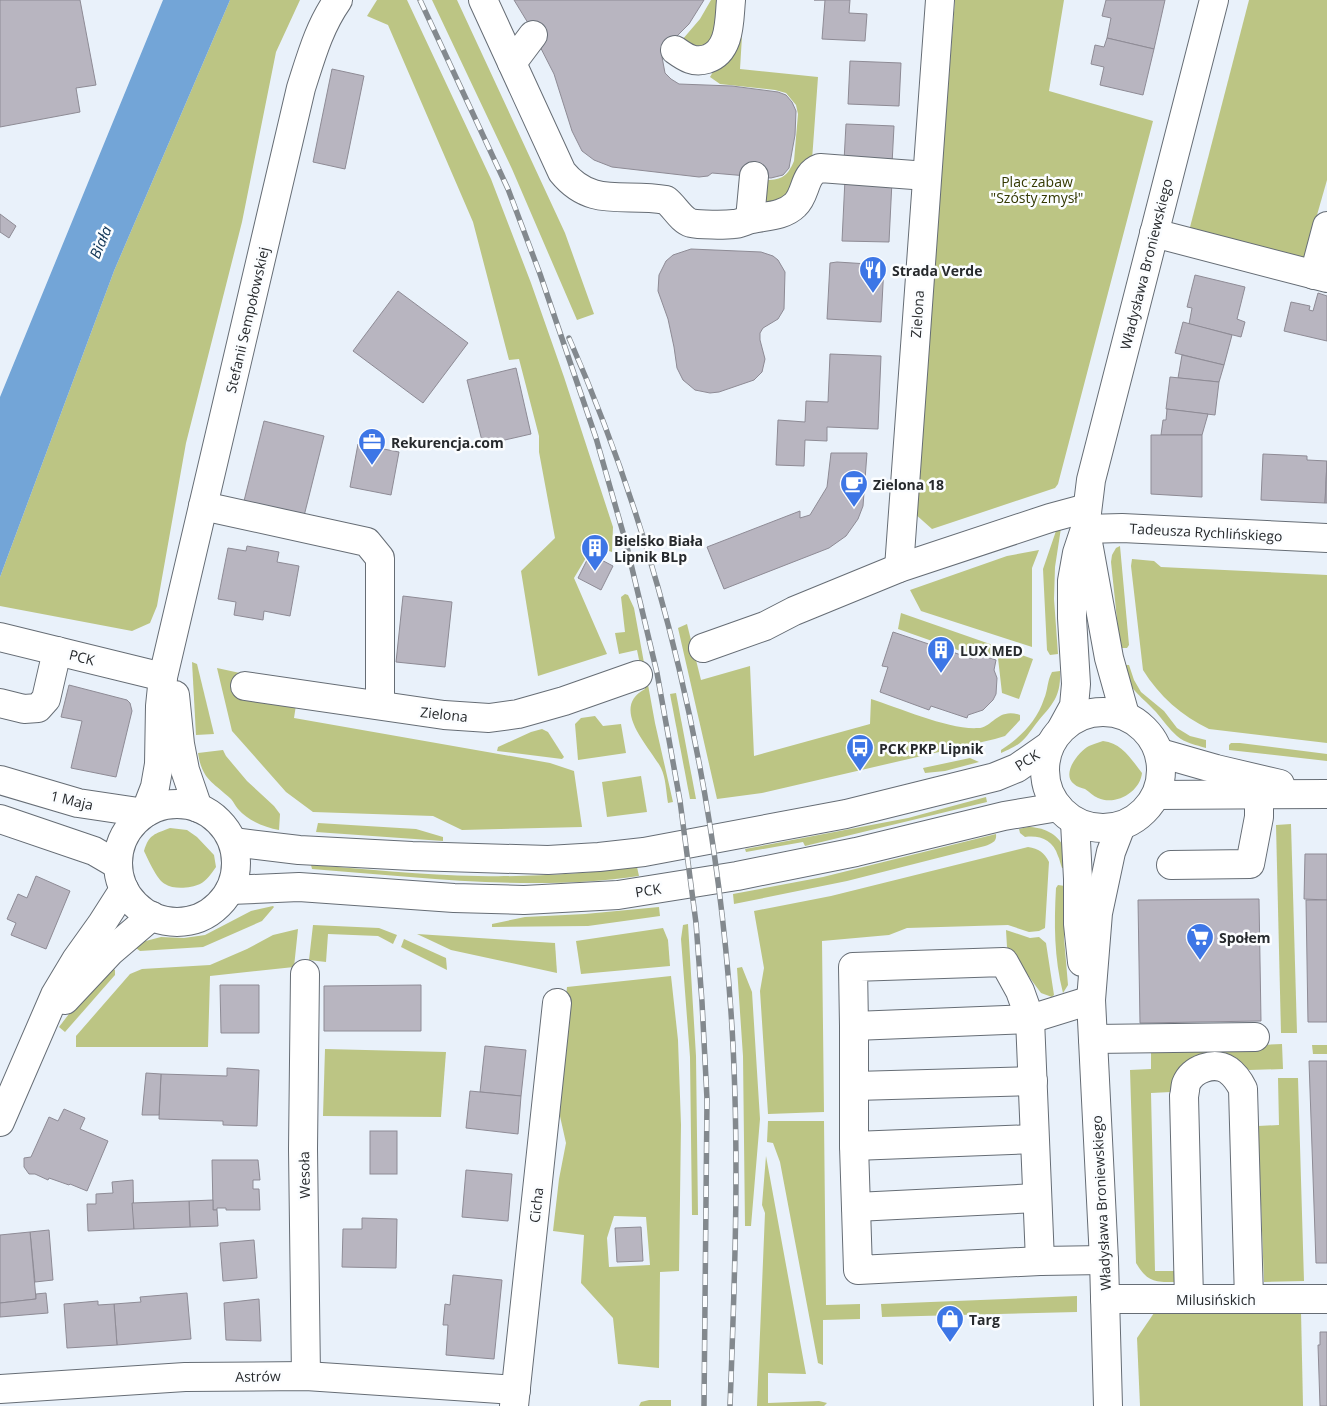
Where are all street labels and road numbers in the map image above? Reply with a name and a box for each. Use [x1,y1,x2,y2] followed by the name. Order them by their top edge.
[1116,177,1176,351] street label: Władysława Broniewskiego
[221,245,273,395] street label: Stefanii Sempołowskiej
[906,290,928,338] street label: Zielona
[1129,519,1283,545] street label: Tadeusza Rychlińskiego
[67,645,97,669] street label: PCK
[419,702,469,726] street label: Zielona
[1011,745,1043,775] street label: PCK
[49,786,95,814] street label: 1 Maja
[634,879,663,901] street label: PCK
[1087,1115,1115,1291] street label: Władysława Broniewskiego
[294,1151,314,1199] street label: Wesoła
[525,1186,547,1224] street label: Cicha
[1176,1290,1256,1309] street label: Milusińskich
[235,1366,281,1386] street label: Astrów

